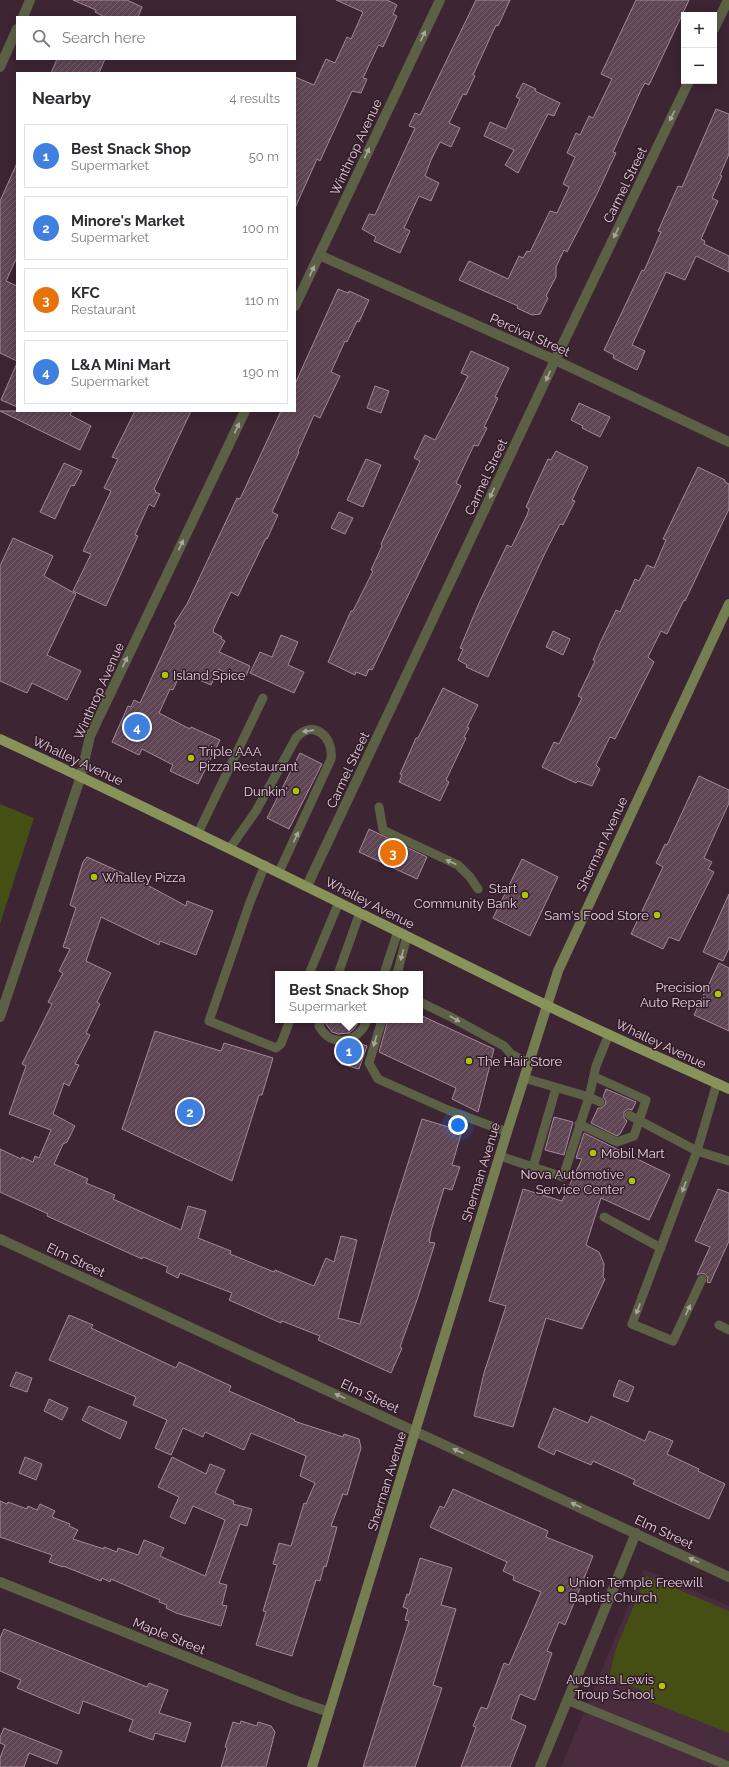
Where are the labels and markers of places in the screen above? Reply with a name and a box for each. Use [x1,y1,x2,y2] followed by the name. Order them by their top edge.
[173,668,246,683] place label: Island Spice
[160,670,170,680] marker: Island Spice
[124,712,150,742] pin: 4
[199,744,299,774] place label: Triple AAA Pizza Restaurant
[186,753,196,763] marker: Triple AAA Pizza Restaurant
[244,784,288,799] place label: Dunkin'
[291,786,301,796] marker: Dunkin'
[380,838,406,868] pin: 3
[102,870,186,885] place label: Whalley Pizza
[89,872,99,882] marker: Whalley Pizza
[414,881,518,911] place label: Start Community Bank
[520,890,530,900] marker: Start Community Bank
[544,908,649,923] place label: Sam's Food Store
[652,910,662,920] marker: Sam's Food Store
[640,980,710,1010] place label: Precision Auto Repair
[713,989,723,999] marker: Precision Auto Repair
[336,1036,362,1066] pin: 1
[477,1054,563,1069] place label: The Hair Store
[464,1056,474,1066] marker: The Hair Store
[177,1097,203,1127] pin: 2
[601,1146,665,1161] place label: Mobil Mart
[588,1148,598,1158] marker: Mobil Mart
[520,1167,624,1197] place label: Nova Automotive Service Center
[627,1176,637,1186] marker: Nova Automotive Service Center
[569,1575,703,1605] place label: Union Temple Freewill Baptist Church
[556,1584,566,1594] marker: Union Temple Freewill Baptist Church
[566,1672,654,1702] place label: Augusta Lewis Troup School
[657,1681,667,1691] marker: Augusta Lewis Troup School

